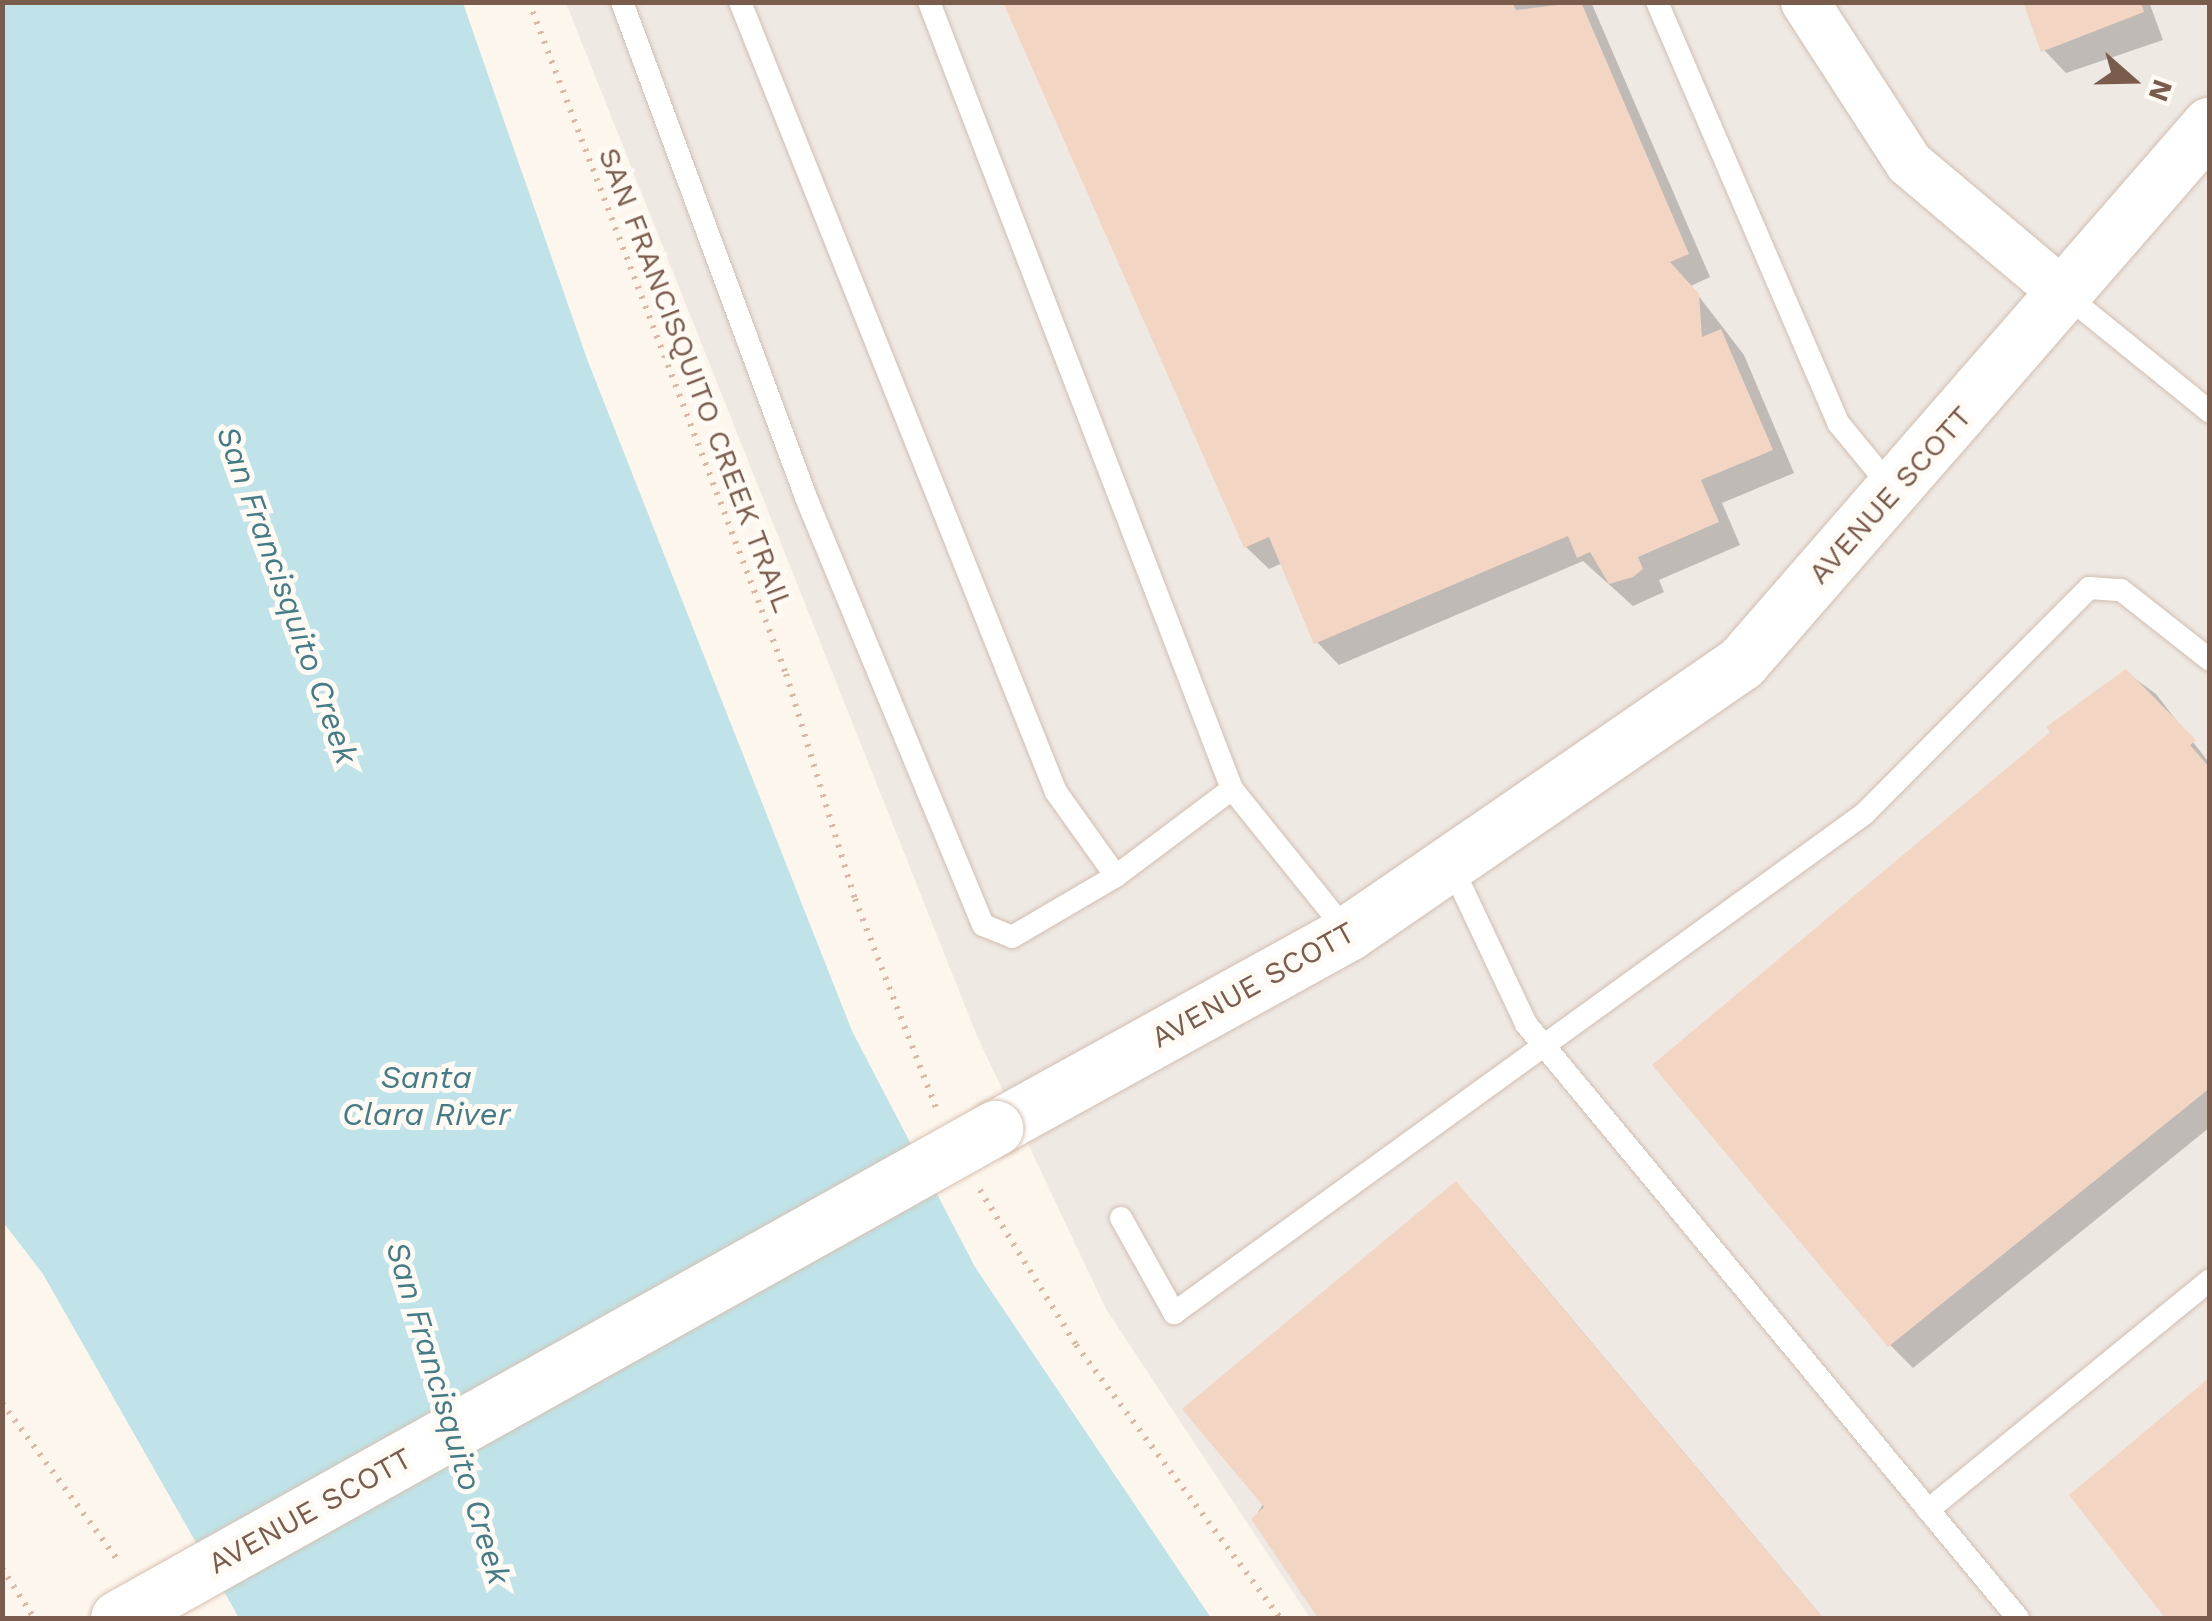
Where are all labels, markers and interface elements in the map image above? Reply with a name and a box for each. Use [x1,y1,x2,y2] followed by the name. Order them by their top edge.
[2082,30,2182,130] north arrow
[2142,75,2180,106] text: N
[590,142,802,618] street label: SAN FRANCISQUITO CREEK TRAIL
[1801,399,1979,591] street label: AVENUE SCOTT
[208,421,366,769] water label: San Francisquito Creek
[1145,914,1361,1056] street label: AVENUE SCOTT
[342,1059,510,1134] water label: Santa Clara River
[377,1237,519,1589] water label: San Francisquito Creek
[202,1440,418,1582] street label: AVENUE SCOTT

